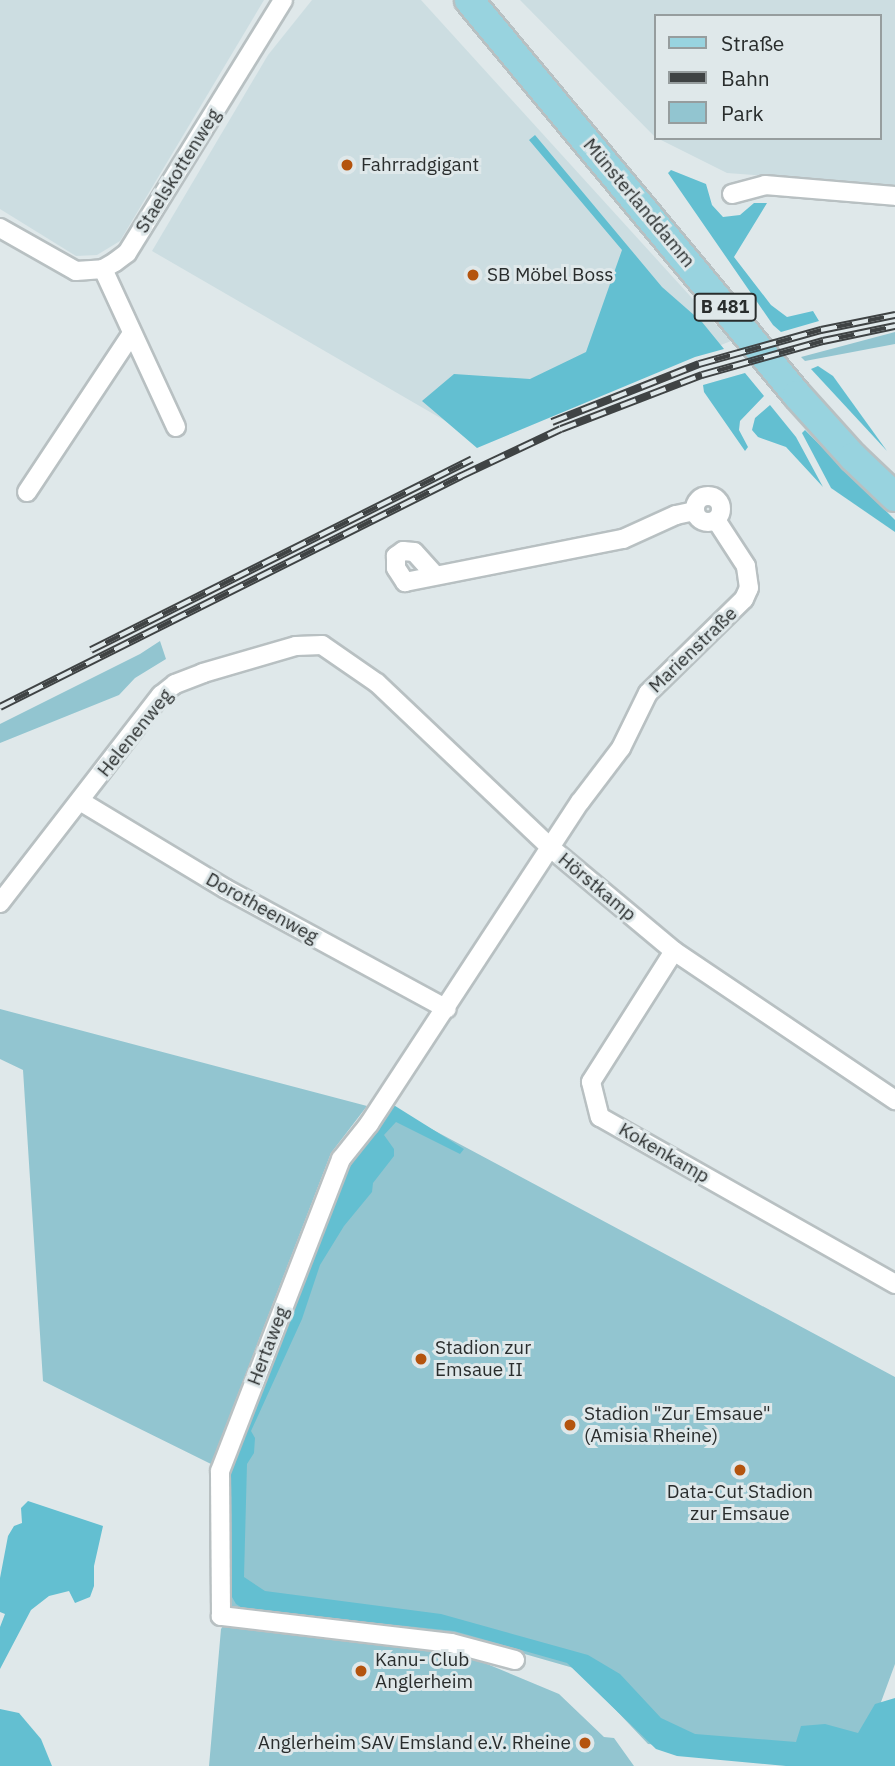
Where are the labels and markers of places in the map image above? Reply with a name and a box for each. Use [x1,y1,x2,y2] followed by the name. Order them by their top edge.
[361,154,479,176] place label: Fahrradgigant
[339,157,355,173] marker: Fahrradgigant
[487,264,614,286] place label: SB Möbel Boss
[465,267,481,283] marker: SB Möbel Boss
[435,1337,531,1381] place label: Stadion zur Emsaue II
[413,1351,429,1367] marker: Stadion zur Emsaue II
[584,1403,771,1447] place label: Stadion "Zur Emsaue" (Amisia Rheine)
[562,1417,578,1433] marker: Stadion "Zur Emsaue" (Amisia Rheine)
[732,1462,748,1478] marker: Data-Cut Stadion zur Emsaue
[667,1481,813,1525] place label: Data-Cut Stadion zur Emsaue
[375,1649,473,1693] place label: Kanu- Club Anglerheim
[353,1663,369,1679] marker: Kanu- Club Anglerheim
[258,1732,571,1754] place label: Anglerheim SAV Emsland e.V. Rheine
[577,1735,593,1751] marker: Anglerheim SAV Emsland e.V. Rheine

